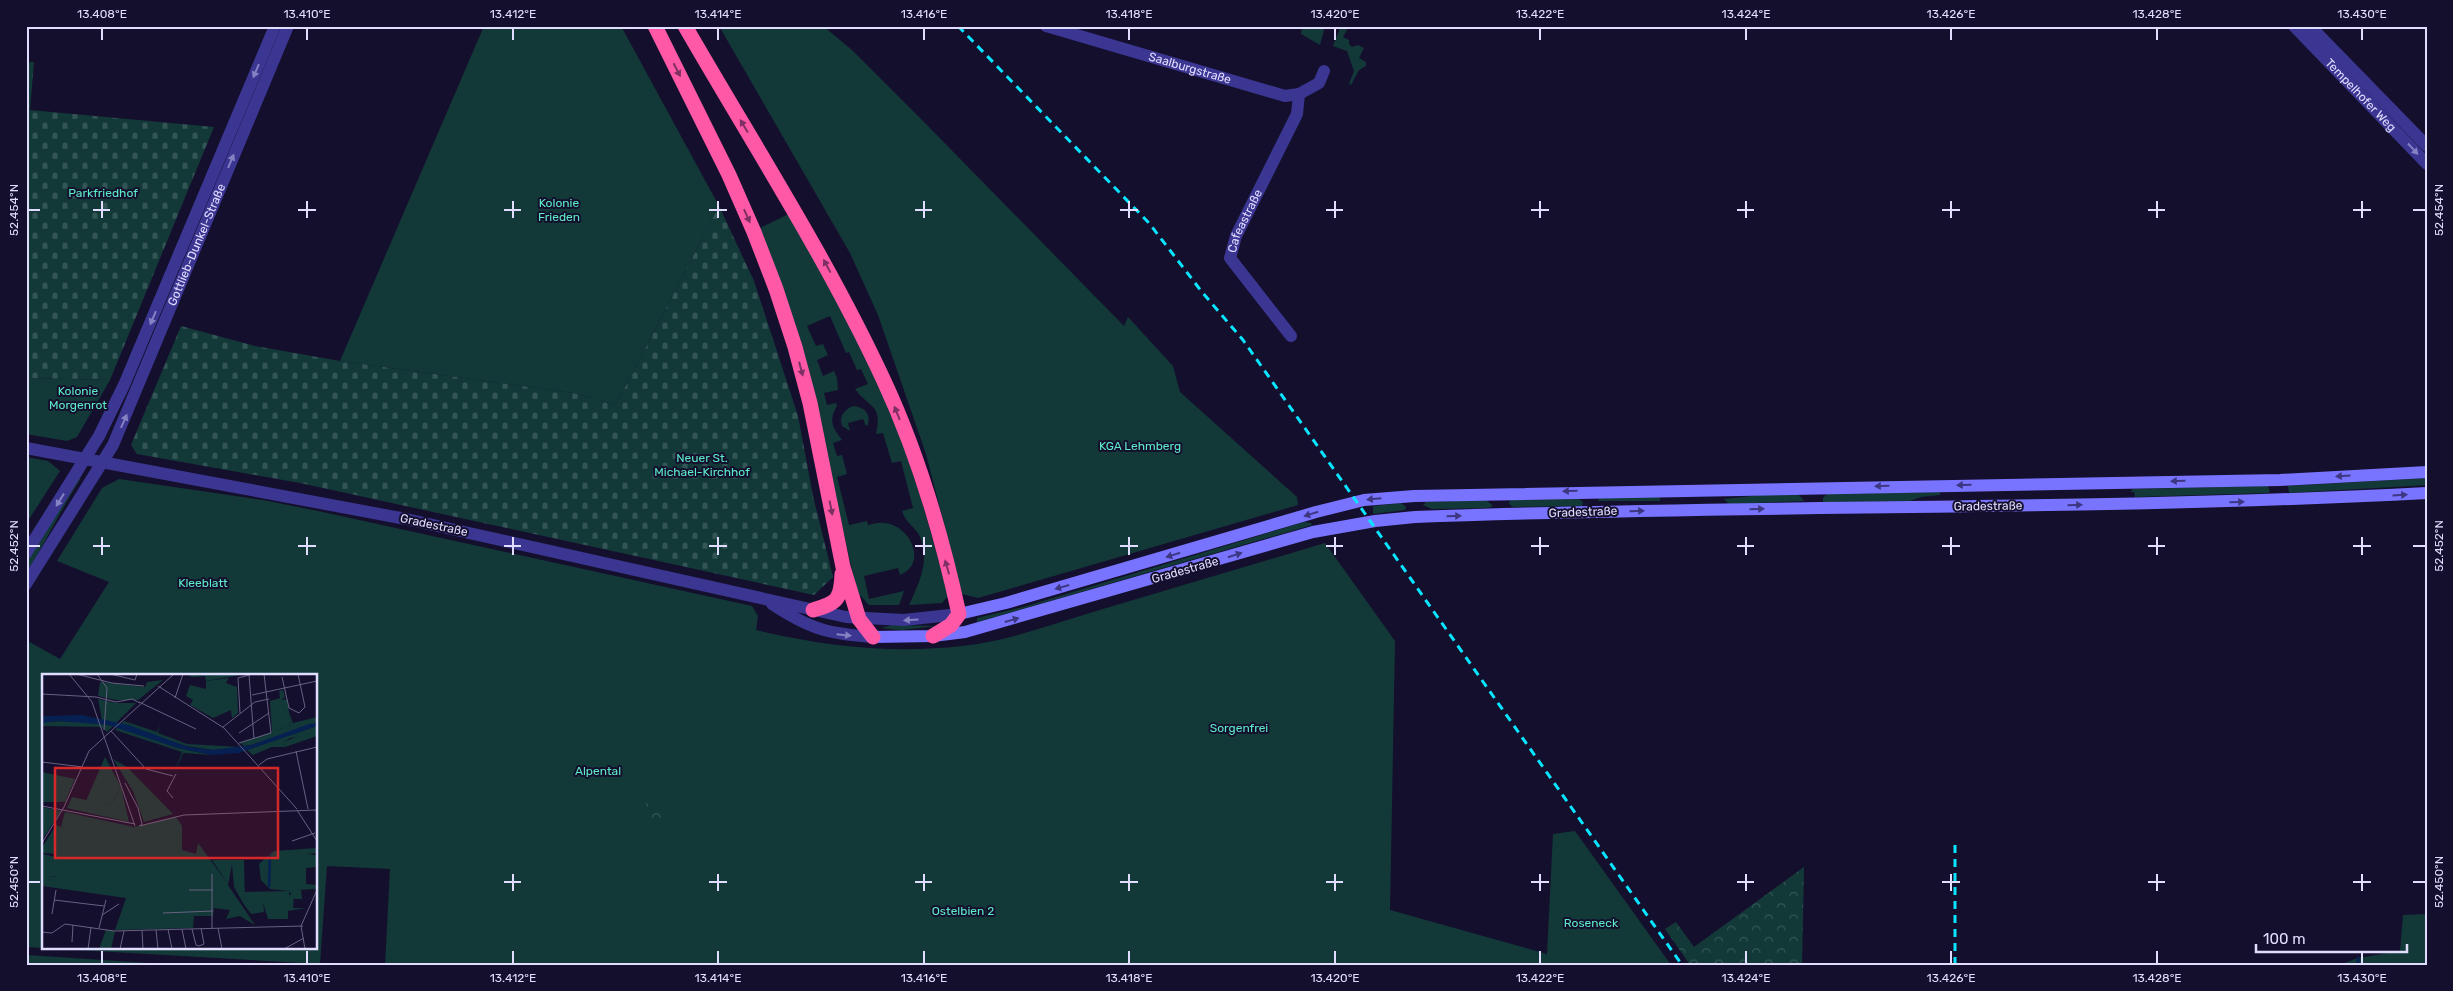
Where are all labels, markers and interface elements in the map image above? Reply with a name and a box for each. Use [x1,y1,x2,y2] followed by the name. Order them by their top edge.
[77,7,127,21] text: 13.408°E
[283,7,331,21] text: 13.410°E
[490,7,536,21] text: 13.412°E
[695,7,741,21] text: 13.414°E
[901,7,947,21] text: 13.416°E
[1105,7,1153,21] text: 13.418°E
[1310,7,1360,21] text: 13.420°E
[1516,7,1564,21] text: 13.422°E
[1722,7,1770,21] text: 13.424°E
[1927,7,1975,21] text: 13.426°E
[2132,7,2182,21] text: 13.428°E
[2337,7,2387,21] text: 13.430°E
[1147,49,1233,87] street label: Saalburgstraße
[2322,56,2399,134] street label: Tempelhofer Weg
[673,63,681,77] one-way arrow
[251,64,259,78] one-way arrow
[740,120,749,133] one-way arrow
[2407,143,2419,155] one-way arrow
[227,153,235,168] one-way arrow
[165,181,228,308] street label: Gottlieb-Dunkel-Straße
[7,184,21,236] text: 52.454°N
[2432,184,2446,236] text: 52.454°N
[68,186,138,200] park label: Parkfriedhof
[1225,187,1265,254] street label: Cafeastraße
[538,196,580,224] park label: Kolonie Frieden
[744,209,752,223] one-way arrow
[823,259,831,274] one-way arrow
[149,311,157,325] one-way arrow
[797,362,805,377] one-way arrow
[49,384,107,412] park label: Kolonie Morgenrot
[893,405,901,420] one-way arrow
[120,414,128,428] one-way arrow
[1099,439,1181,453] park label: KGA Lehmberg
[654,451,750,479] park label: Neuer St. Michael-Kirchhof
[2335,473,2351,481] one-way arrow
[2169,477,2185,485] one-way arrow
[1956,481,1972,489] one-way arrow
[1874,482,1890,490] one-way arrow
[1561,488,1577,496] one-way arrow
[2392,490,2408,498] one-way arrow
[55,493,64,506] one-way arrow
[1366,496,1382,504] one-way arrow
[2230,497,2246,505] one-way arrow
[1953,498,2023,514] street label: Gradestraße
[827,501,835,517] one-way arrow
[2067,501,2083,509] one-way arrow
[1548,504,1618,520] street label: Gradestraße
[1750,505,1766,513] one-way arrow
[1629,507,1645,515] one-way arrow
[399,511,469,539] street label: Gradestraße
[1303,511,1318,519] one-way arrow
[1447,511,1463,519] one-way arrow
[7,520,21,572] text: 52.452°N
[2432,520,2446,572] text: 52.452°N
[1228,551,1243,559] one-way arrow
[1165,552,1180,560] one-way arrow
[1150,554,1220,586] street label: Gradestraße
[943,560,951,575] one-way arrow
[178,576,228,590] park label: Kleeblatt
[1054,584,1069,592] one-way arrow
[1004,615,1019,623] one-way arrow
[903,616,919,624] one-way arrow
[836,631,852,639] one-way arrow
[42,674,318,948] inset map
[1210,721,1268,735] park label: Sorgenfrei
[575,764,621,778] park label: Alpental
[7,856,21,908] text: 52.450°N
[2432,856,2446,908] text: 52.450°N
[932,904,994,918] park label: Ostelbien 2
[1564,916,1619,930] park label: Roseneck
[2256,921,2407,953] scale bar
[2263,930,2305,948] text: 100 m
[77,971,127,985] text: 13.408°E
[283,971,331,985] text: 13.410°E
[490,971,536,985] text: 13.412°E
[695,971,741,985] text: 13.414°E
[901,971,947,985] text: 13.416°E
[1105,971,1153,985] text: 13.418°E
[1310,971,1360,985] text: 13.420°E
[1516,971,1564,985] text: 13.422°E
[1722,971,1770,985] text: 13.424°E
[1927,971,1975,985] text: 13.426°E
[2132,971,2182,985] text: 13.428°E
[2337,971,2387,985] text: 13.430°E

